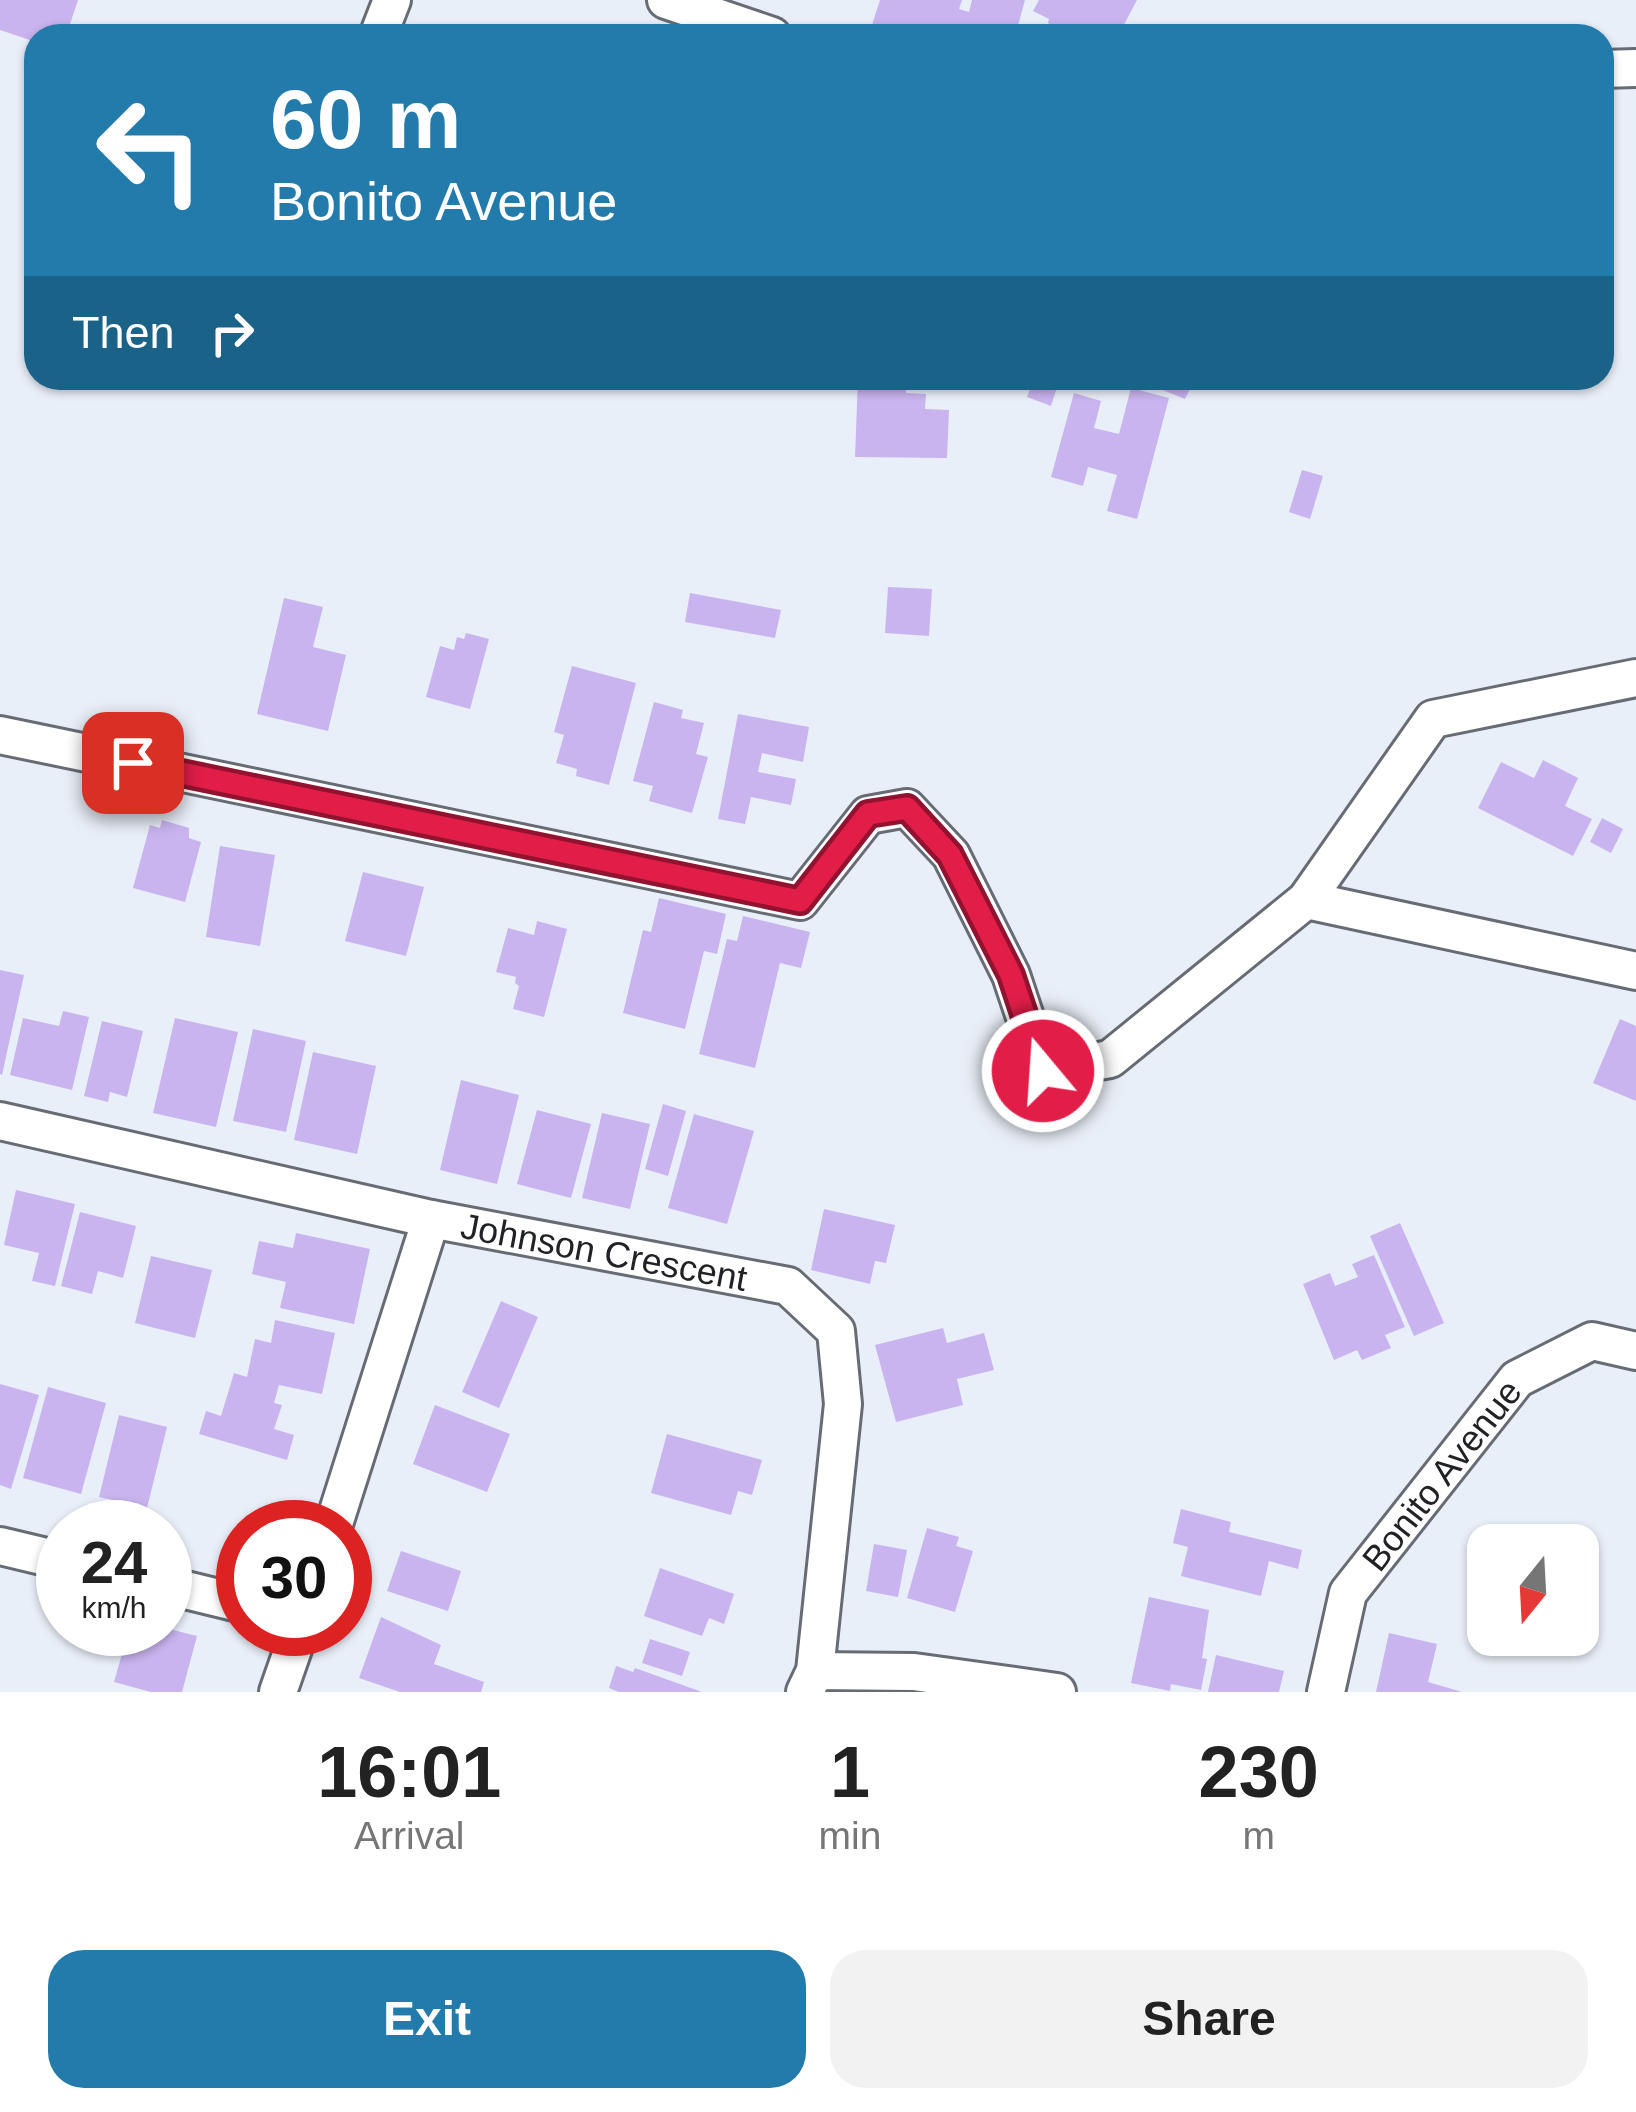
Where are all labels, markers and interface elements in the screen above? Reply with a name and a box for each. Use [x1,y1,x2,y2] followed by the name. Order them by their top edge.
[72,72,228,228] icon: left
[270,72,461,166] text: 60 m
[270,171,617,231] text: Bonito Avenue
[199,300,265,366] icon: right
[72,307,175,358] text: Then
[82,712,184,814] pin
[100,730,166,796] icon: arrive
[980,1008,1106,1134] position arrow
[458,1205,750,1298] street label: Johnson Crescent
[1353,1371,1529,1578] street label: Bonito Avenue
[216,1500,372,1656] speed limit sign: 30
[1467,1524,1599,1656] north arrow
[1467,1524,1599,1656] map controls
[81,1529,147,1596] text: 24
[81,1591,147,1624] text: km/h
[317,1732,501,1812] text: 16:01
[830,1732,870,1812] text: 1
[1199,1732,1319,1812] text: 230
[354,1814,465,1857] text: Arrival
[819,1814,881,1857] text: min
[1242,1814,1275,1857] text: m
[48,1950,806,2088] button: Exit
[830,1950,1588,2088] button: Share

